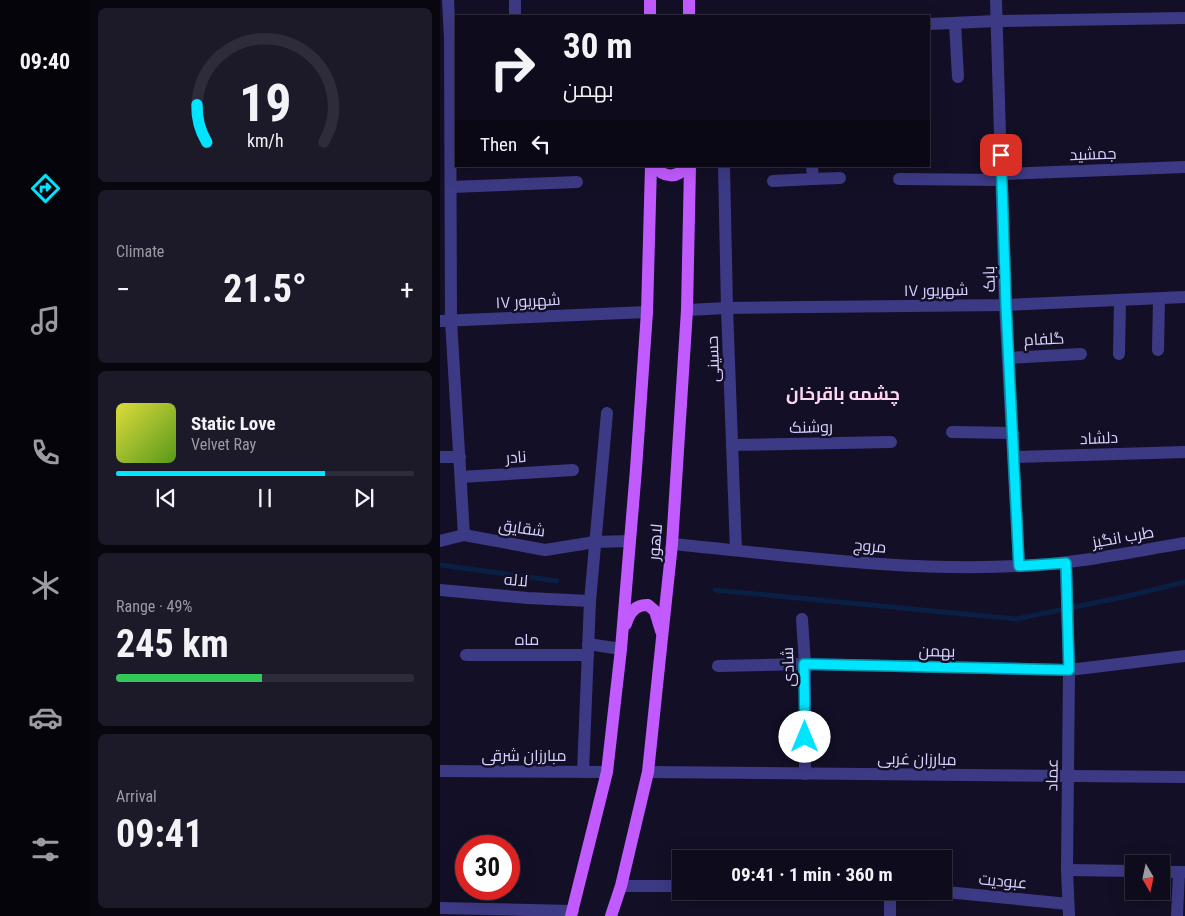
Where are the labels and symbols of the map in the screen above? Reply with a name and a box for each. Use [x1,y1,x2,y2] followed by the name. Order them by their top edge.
[980,134,1022,176] pin
[1069,144,1117,164] street label: جمشید
[979,266,999,292] street label: بابک
[903,280,969,301] street label: ۱۷ شهریور
[495,290,561,313] street label: ۱۷ شهریور
[1023,328,1065,352] street label: گلفام
[703,336,724,382] street label: حسینی
[786,383,900,406] district label: چشمه باقرخان
[789,417,833,437] street label: روشنک
[1080,428,1118,448] street label: دلشاد
[504,447,527,467] street label: نادر
[497,515,546,542] street label: شقایق
[1090,522,1155,552] street label: طرب انگیز
[644,523,666,562] street label: لاهور
[853,535,887,559] street label: مروج
[503,569,529,591] street label: لاله
[515,630,539,649] street label: ماه
[918,641,956,662] street label: بهمن
[778,647,799,687] street label: شادی
[778,710,830,762] position arrow
[481,746,567,766] street label: مبارزان شرقی
[877,749,957,770] street label: مبارزان غربی
[1042,758,1062,792] street label: عماد
[455,835,520,900] speed limit sign: 30
[1125,855,1170,900] north arrow
[978,869,1028,893] street label: عبودیت

